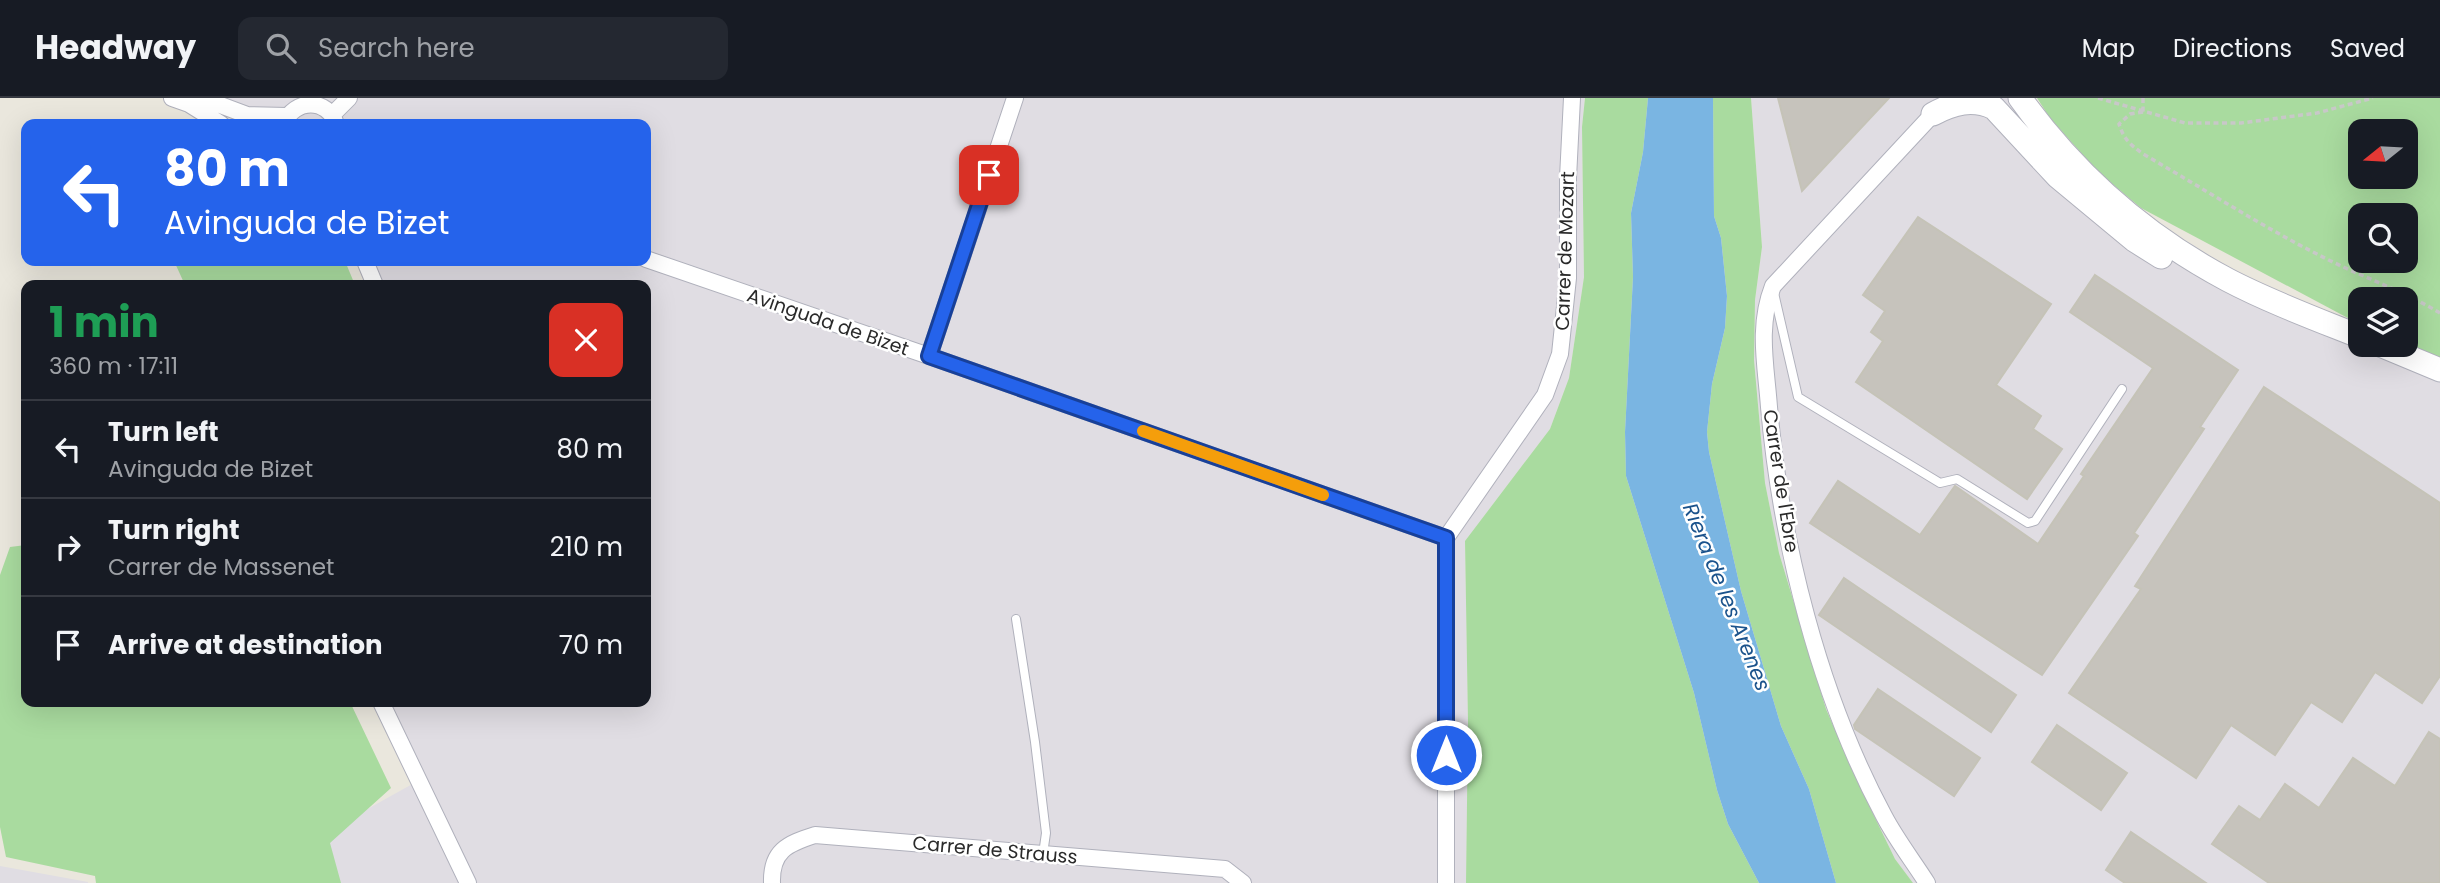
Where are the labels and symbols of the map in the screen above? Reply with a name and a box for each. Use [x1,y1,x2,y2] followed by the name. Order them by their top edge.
[2348,119,2418,189] north arrow
[959,145,1019,205] pin
[1549,171,1581,331] street label: Carrer de Mozart
[744,282,913,362] street label: Avinguda de Bizet
[1756,408,1806,554] street label: Carrer de l'Ebre
[1676,499,1778,695] water label: Riera de les Arenes
[1409,718,1483,792] position arrow
[911,829,1079,871] street label: Carrer de Strauss

